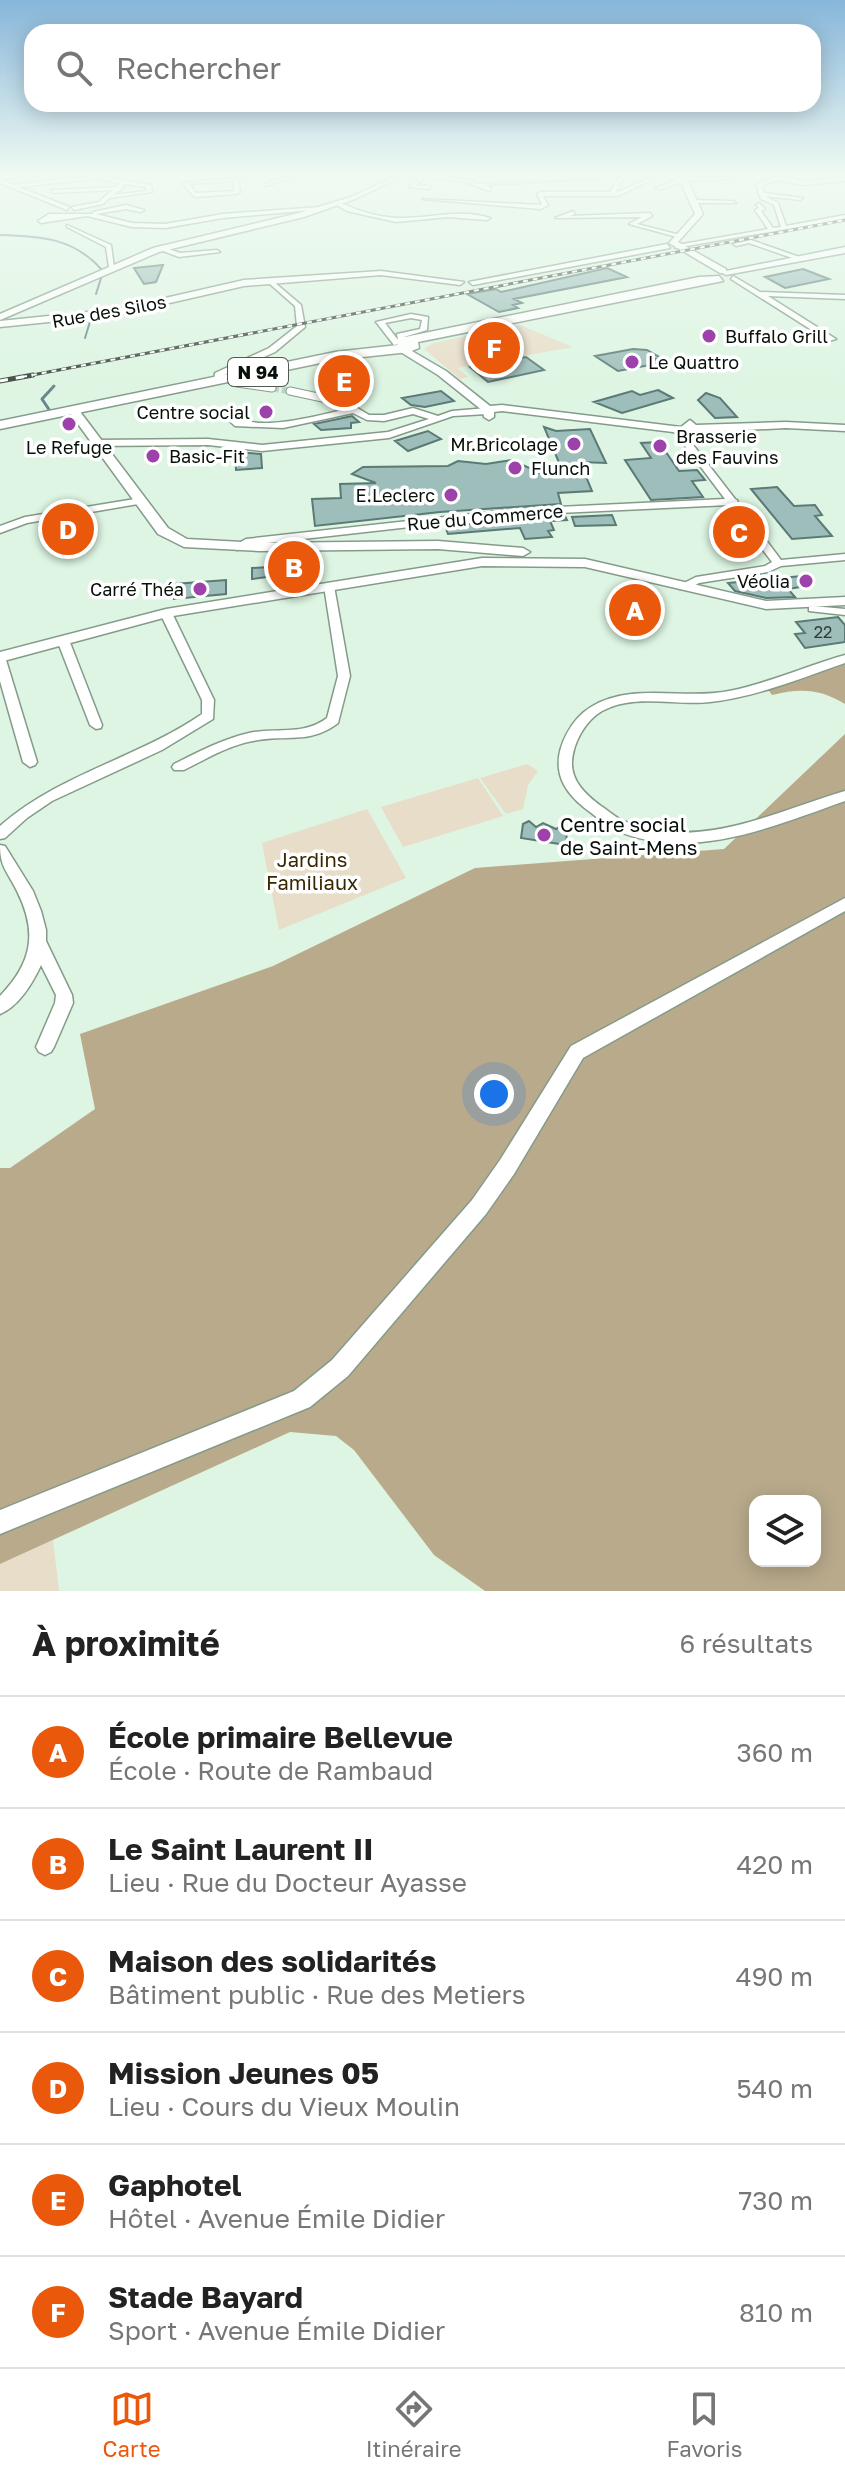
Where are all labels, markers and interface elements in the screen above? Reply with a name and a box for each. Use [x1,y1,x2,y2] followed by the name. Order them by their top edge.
[24,24,821,112] search box
[52,46,96,90] icon: search
[116,50,281,86] text: Rechercher
[50,290,168,332] street label: Rue des Silos
[468,318,520,378] pin: F
[725,325,828,347] place label: Buffalo Grill
[700,327,718,345] marker: Buffalo Grill
[318,351,370,411] pin: E
[648,351,739,373] place label: Le Quattro
[623,353,641,371] marker: Le Quattro
[228,358,288,386] road number: N 94
[137,401,250,423] place label: Centre social
[257,403,275,421] marker: Centre social
[60,415,78,433] marker: Le Refuge
[676,425,778,468] place label: Brasserie des Fauvins
[450,433,558,455] place label: Mr.Bricolage
[565,435,583,453] marker: Mr.Bricolage
[26,436,112,458] place label: Le Refuge
[651,437,669,455] marker: Brasserie des Fauvins
[169,445,245,467] place label: Basic-Fit
[144,447,162,465] marker: Basic-Fit
[531,457,590,479] place label: Flunch
[506,459,524,477] marker: Flunch
[356,484,435,506] place label: E.Leclerc
[442,486,460,504] marker: E.Leclerc
[42,499,94,559] pin: D
[406,499,564,535] street label: Rue du Commerce
[713,502,765,562] pin: C
[268,537,320,597] pin: B
[737,570,790,592] place label: Véolia
[797,572,815,590] marker: Véolia
[90,578,184,600] place label: Carré Théa
[191,580,209,598] marker: Carré Théa
[609,580,661,640] pin: A
[814,622,832,642] house number: 22
[560,812,697,859] place label: Centre social de Saint-Mens
[535,826,553,844] marker: Centre social de Saint-Mens
[266,847,358,894] park label: Jardins Familiaux
[474,1074,514,1114] your location
[749,1495,821,1567] map controls
[749,1495,821,1567] button: layers
[32,1623,220,1663] text: À proximité
[679,1628,813,1659] text: 6 résultats
[108,1719,453,1755] text: École primaire Bellevue
[49,1737,67,1768] text: A
[736,1737,813,1768] text: 360 m
[108,1755,433,1786] text: École · Route de Rambaud
[108,1831,373,1867] text: Le Saint Laurent II
[49,1849,67,1880] text: B
[736,1849,813,1880] text: 420 m
[108,1867,467,1898] text: Lieu · Rue du Docteur Ayasse
[108,1943,437,1979] text: Maison des solidarités
[49,1961,67,1992] text: C
[736,1961,813,1992] text: 490 m
[108,1979,526,2010] text: Bâtiment public · Rue des Metiers
[108,2055,379,2091] text: Mission Jeunes 05
[49,2073,67,2104] text: D
[736,2073,813,2104] text: 540 m
[108,2091,460,2122] text: Lieu · Cours du Vieux Moulin
[108,2167,242,2203] text: Gaphotel
[50,2185,66,2216] text: E
[738,2185,813,2216] text: 730 m
[108,2203,445,2234] text: Hôtel · Avenue Émile Didier
[108,2279,303,2315] text: Stade Bayard
[50,2297,66,2328] text: F
[739,2297,813,2328] text: 810 m
[108,2315,445,2346] text: Sport · Avenue Émile Didier
[103,2387,161,2462] tab: Carte
[366,2387,461,2462] tab: Itinéraire
[667,2387,742,2462] tab: Favoris

